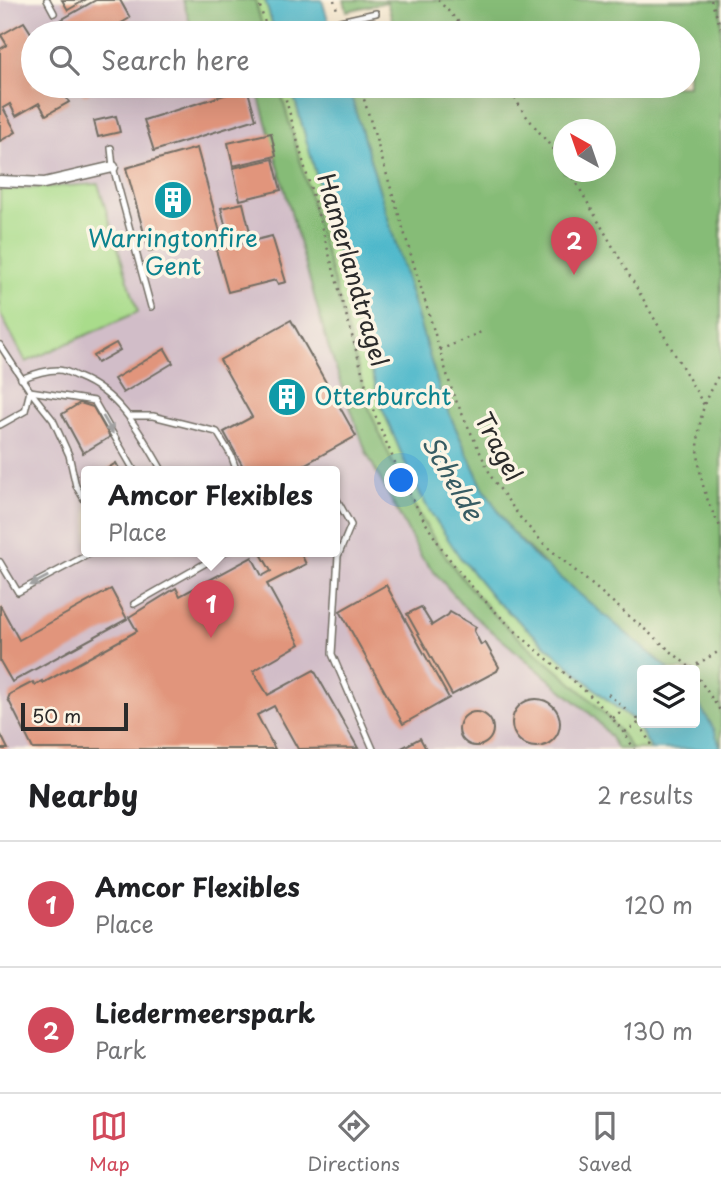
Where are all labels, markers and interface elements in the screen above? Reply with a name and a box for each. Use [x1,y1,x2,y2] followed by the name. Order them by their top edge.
[21,21,700,98] search box
[101,40,250,79] text: Search here
[45,41,83,79] icon: search
[553,119,616,182] north arrow
[309,169,399,370] street label: Hamerlandtragel
[152,179,194,221] building icon: Warringtonfire Gent
[551,217,597,275] pin: 2
[88,219,258,283] place label: Warringtonfire Gent
[266,376,308,418] building icon: Otterburcht
[314,377,451,413] place label: Otterburcht
[467,405,533,487] street label: Tragel
[101,415,113,435] one-way arrow
[413,427,494,529] water label: Schelde
[384,463,418,497] your location
[81,466,340,557] popup
[108,475,313,514] text: Amcor Flexibles
[108,514,167,549] text: Place
[29,574,49,586] one-way arrow
[188,580,234,638] pin: 1
[637,665,700,728] map controls
[637,665,700,728] button: layers
[21,700,128,732] scale bar
[32,701,81,729] text: 50 m
[28,772,138,817] text: Nearby
[597,777,693,812] text: 2 results
[95,867,300,906] text: Amcor Flexibles
[46,887,57,922] text: 1
[625,887,693,922] text: 120 m
[95,906,154,941] text: Place
[95,993,315,1032] text: Liedermeerspark
[43,1013,59,1048] text: 2
[623,1013,693,1048] text: 130 m
[95,1032,146,1067] text: Park
[89,1107,130,1177] tab: Map
[308,1107,400,1177] tab: Directions
[578,1107,632,1177] tab: Saved

